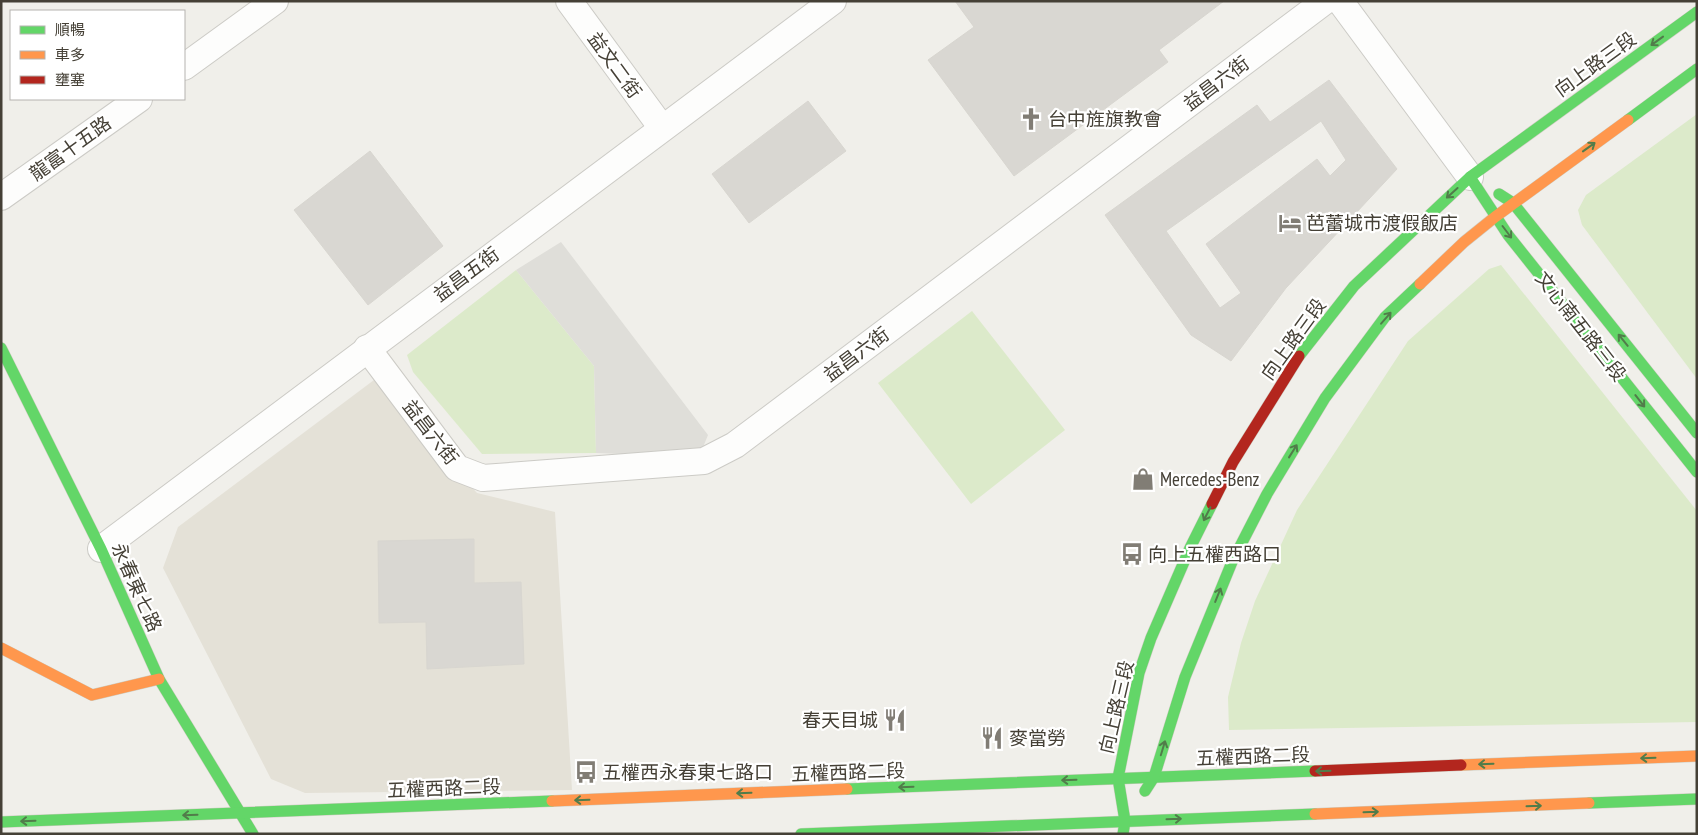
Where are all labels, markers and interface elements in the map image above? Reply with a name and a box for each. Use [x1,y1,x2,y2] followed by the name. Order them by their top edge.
[10,10,185,100] legend
[55,20,85,39] text: 順暢
[1550,26,1640,102] street label: 向上路三段
[583,27,647,103] street label: 益文二街
[1650,36,1664,46] one-way arrow
[55,45,85,64] text: 車多
[1178,51,1254,115] street label: 益昌六街
[55,70,85,89] text: 壅塞
[1018,106,1044,132] church icon: 台中旌旗教會
[1048,107,1162,131] place label: 台中旌旗教會
[25,110,115,186] street label: 龍富十五路
[1582,142,1596,152] one-way arrow
[1446,188,1459,199] one-way arrow
[1277,210,1303,236] hotel icon: 芭蕾城市渡假飯店
[1306,211,1458,235] place label: 芭蕾城市渡假飯店
[1501,225,1512,238] one-way arrow
[428,242,504,306] street label: 益昌五街
[1531,266,1631,386] street label: 文心南五路三段
[1255,294,1331,384] street label: 向上路三段
[1380,311,1391,324] one-way arrow
[818,322,894,386] street label: 益昌六街
[1617,334,1628,347] one-way arrow
[1635,394,1646,407] one-way arrow
[398,395,464,469] street label: 益昌六街
[1289,444,1299,458] one-way arrow
[1130,466,1156,492] shop icon: Mercedes-Benz
[1160,467,1260,491] place label: Mercedes-Benz
[1202,507,1212,522] one-way arrow
[107,539,167,635] street label: 永春東七路
[1119,541,1145,567] bus stop icon: 向上五權西路口
[1148,542,1281,566] place label: 向上五權西路口
[1214,588,1224,603] one-way arrow
[1094,658,1138,756] street label: 向上路三段
[882,707,908,733] restaurant icon: 春天目城
[802,708,878,732] place label: 春天目城
[979,725,1005,751] restaurant icon: 麥當勞
[1009,726,1066,750] place label: 麥當勞
[1159,740,1169,756] one-way arrow
[1196,742,1310,770] street label: 五權西路二段
[1640,753,1656,763] one-way arrow
[791,758,905,786] street label: 五權西路二段
[573,759,599,785] bus stop icon: 五權西永春東七路口
[602,760,773,784] place label: 五權西永春東七路口
[1478,760,1494,769] one-way arrow
[1316,766,1332,775] one-way arrow
[387,774,501,802] street label: 五權西路二段
[1061,776,1077,785] one-way arrow
[899,782,915,792] one-way arrow
[736,789,752,798] one-way arrow
[574,795,590,805] one-way arrow
[1526,801,1542,810] one-way arrow
[1363,807,1379,817] one-way arrow
[182,811,198,820] one-way arrow
[1166,815,1182,824] one-way arrow
[20,816,36,825] one-way arrow

